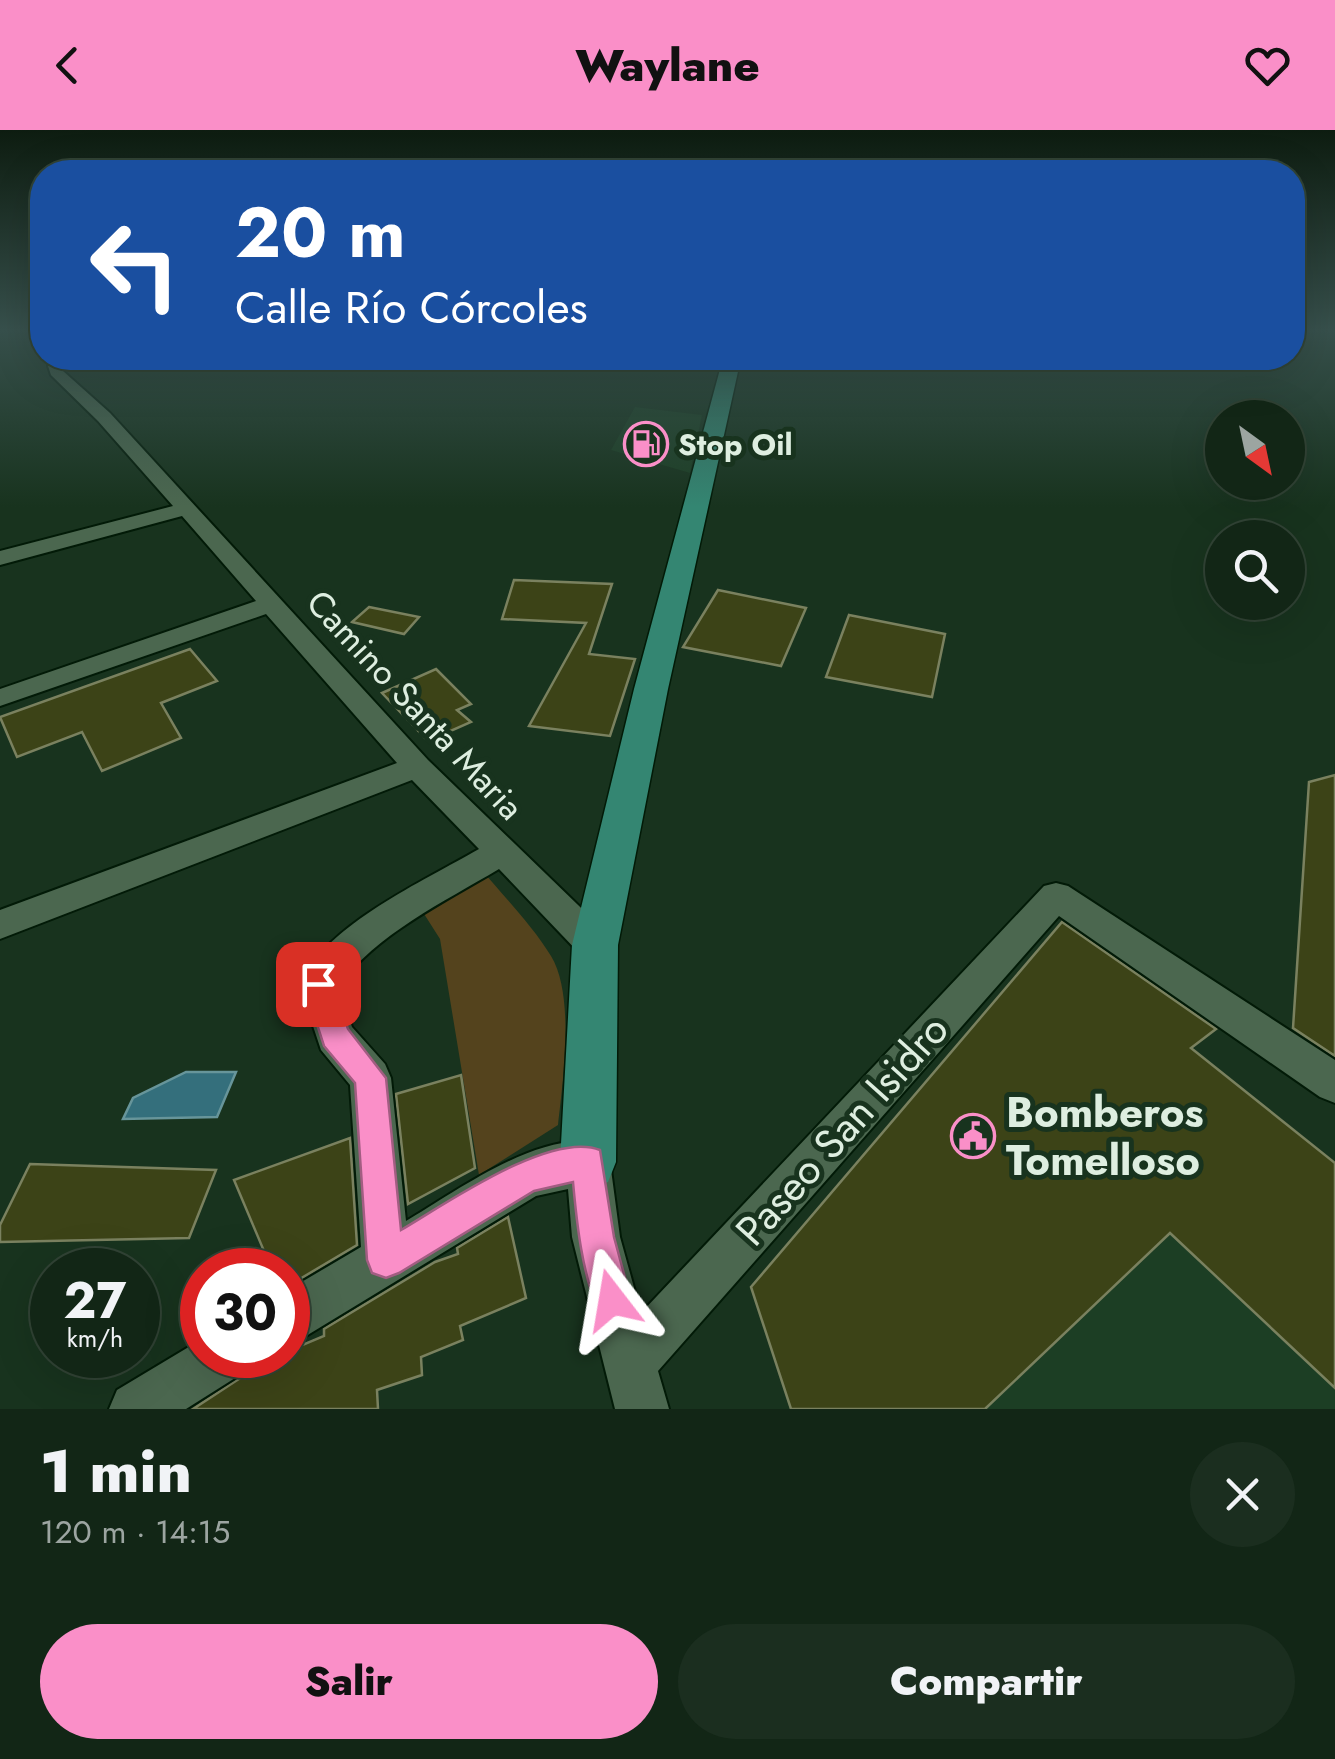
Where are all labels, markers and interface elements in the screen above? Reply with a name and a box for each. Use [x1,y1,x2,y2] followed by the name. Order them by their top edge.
[575,33,760,98] text: Waylane
[40,38,95,93] icon: back
[1240,38,1295,93] icon: heart
[235,182,406,283] text: 20 m
[70,200,200,330] icon: left
[235,275,588,340] text: Calle Río Córcoles
[1205,400,1305,500] north arrow
[1205,400,1305,620] map controls
[623,421,669,467] fuel station icon: Stop Oil
[678,423,793,466] place label: Stop Oil
[1205,520,1305,620] button: search
[295,579,535,831] street label: Camino Santa Maria
[276,942,361,1027] pin
[291,957,346,1012] icon: arrive
[721,1001,963,1259] street label: Paseo San Isidro
[1006,1082,1204,1191] place label: Bomberos Tomelloso
[950,1113,996,1159] public building icon: Bomberos Tomelloso
[180,1248,310,1378] speed limit sign: 30
[560,1248,664,1352] position arrow
[64,1264,126,1337] text: 27
[67,1320,123,1356] text: km/h
[40,1428,192,1515] text: 1 min
[1190,1442,1295,1547] button: close
[40,1509,230,1555] text: 120 m · 14:15
[40,1624,658,1739] button: Salir
[678,1624,1295,1739] button: Compartir

